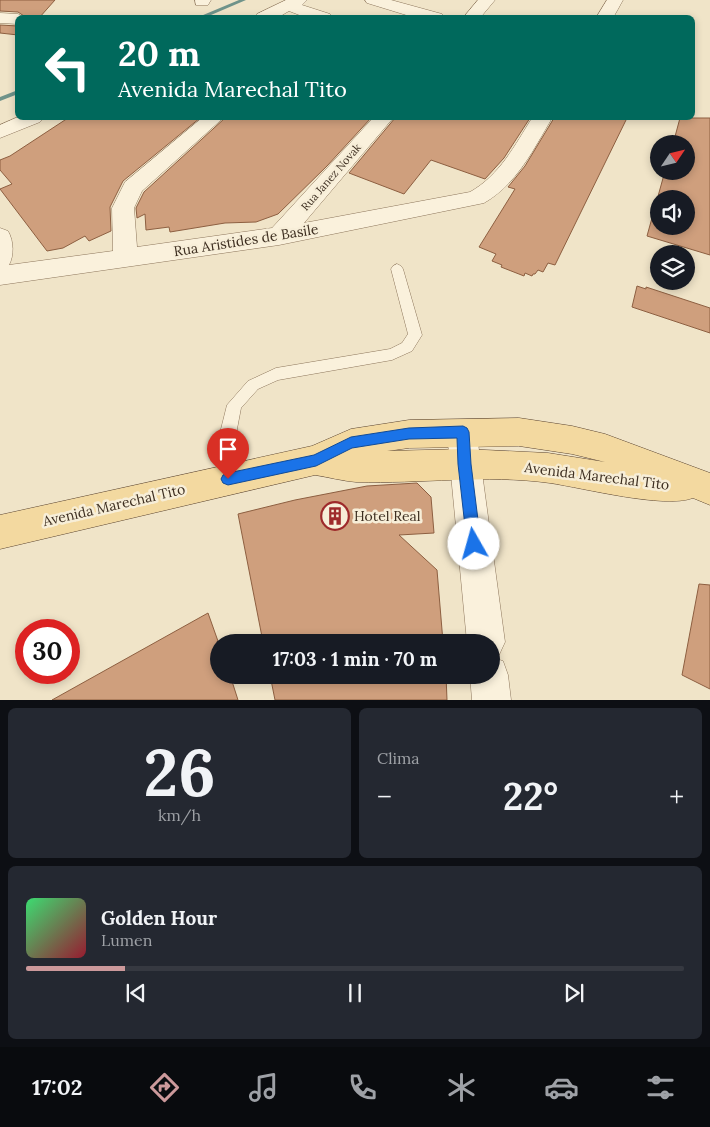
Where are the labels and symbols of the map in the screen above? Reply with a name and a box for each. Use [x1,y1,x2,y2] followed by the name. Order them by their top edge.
[650,135,695,180] north arrow
[298,140,364,213] street label: Rua Janez Novak
[172,220,320,260] street label: Rua Aristides de Basile
[207,428,249,479] pin
[523,458,670,494] street label: Avenida Marechal Tito
[40,480,187,530] street label: Avenida Marechal Tito
[320,501,350,531] building icon: Hotel Real
[354,507,421,525] place label: Hotel Real
[447,517,499,569] position arrow
[15,619,80,684] speed limit sign: 30

